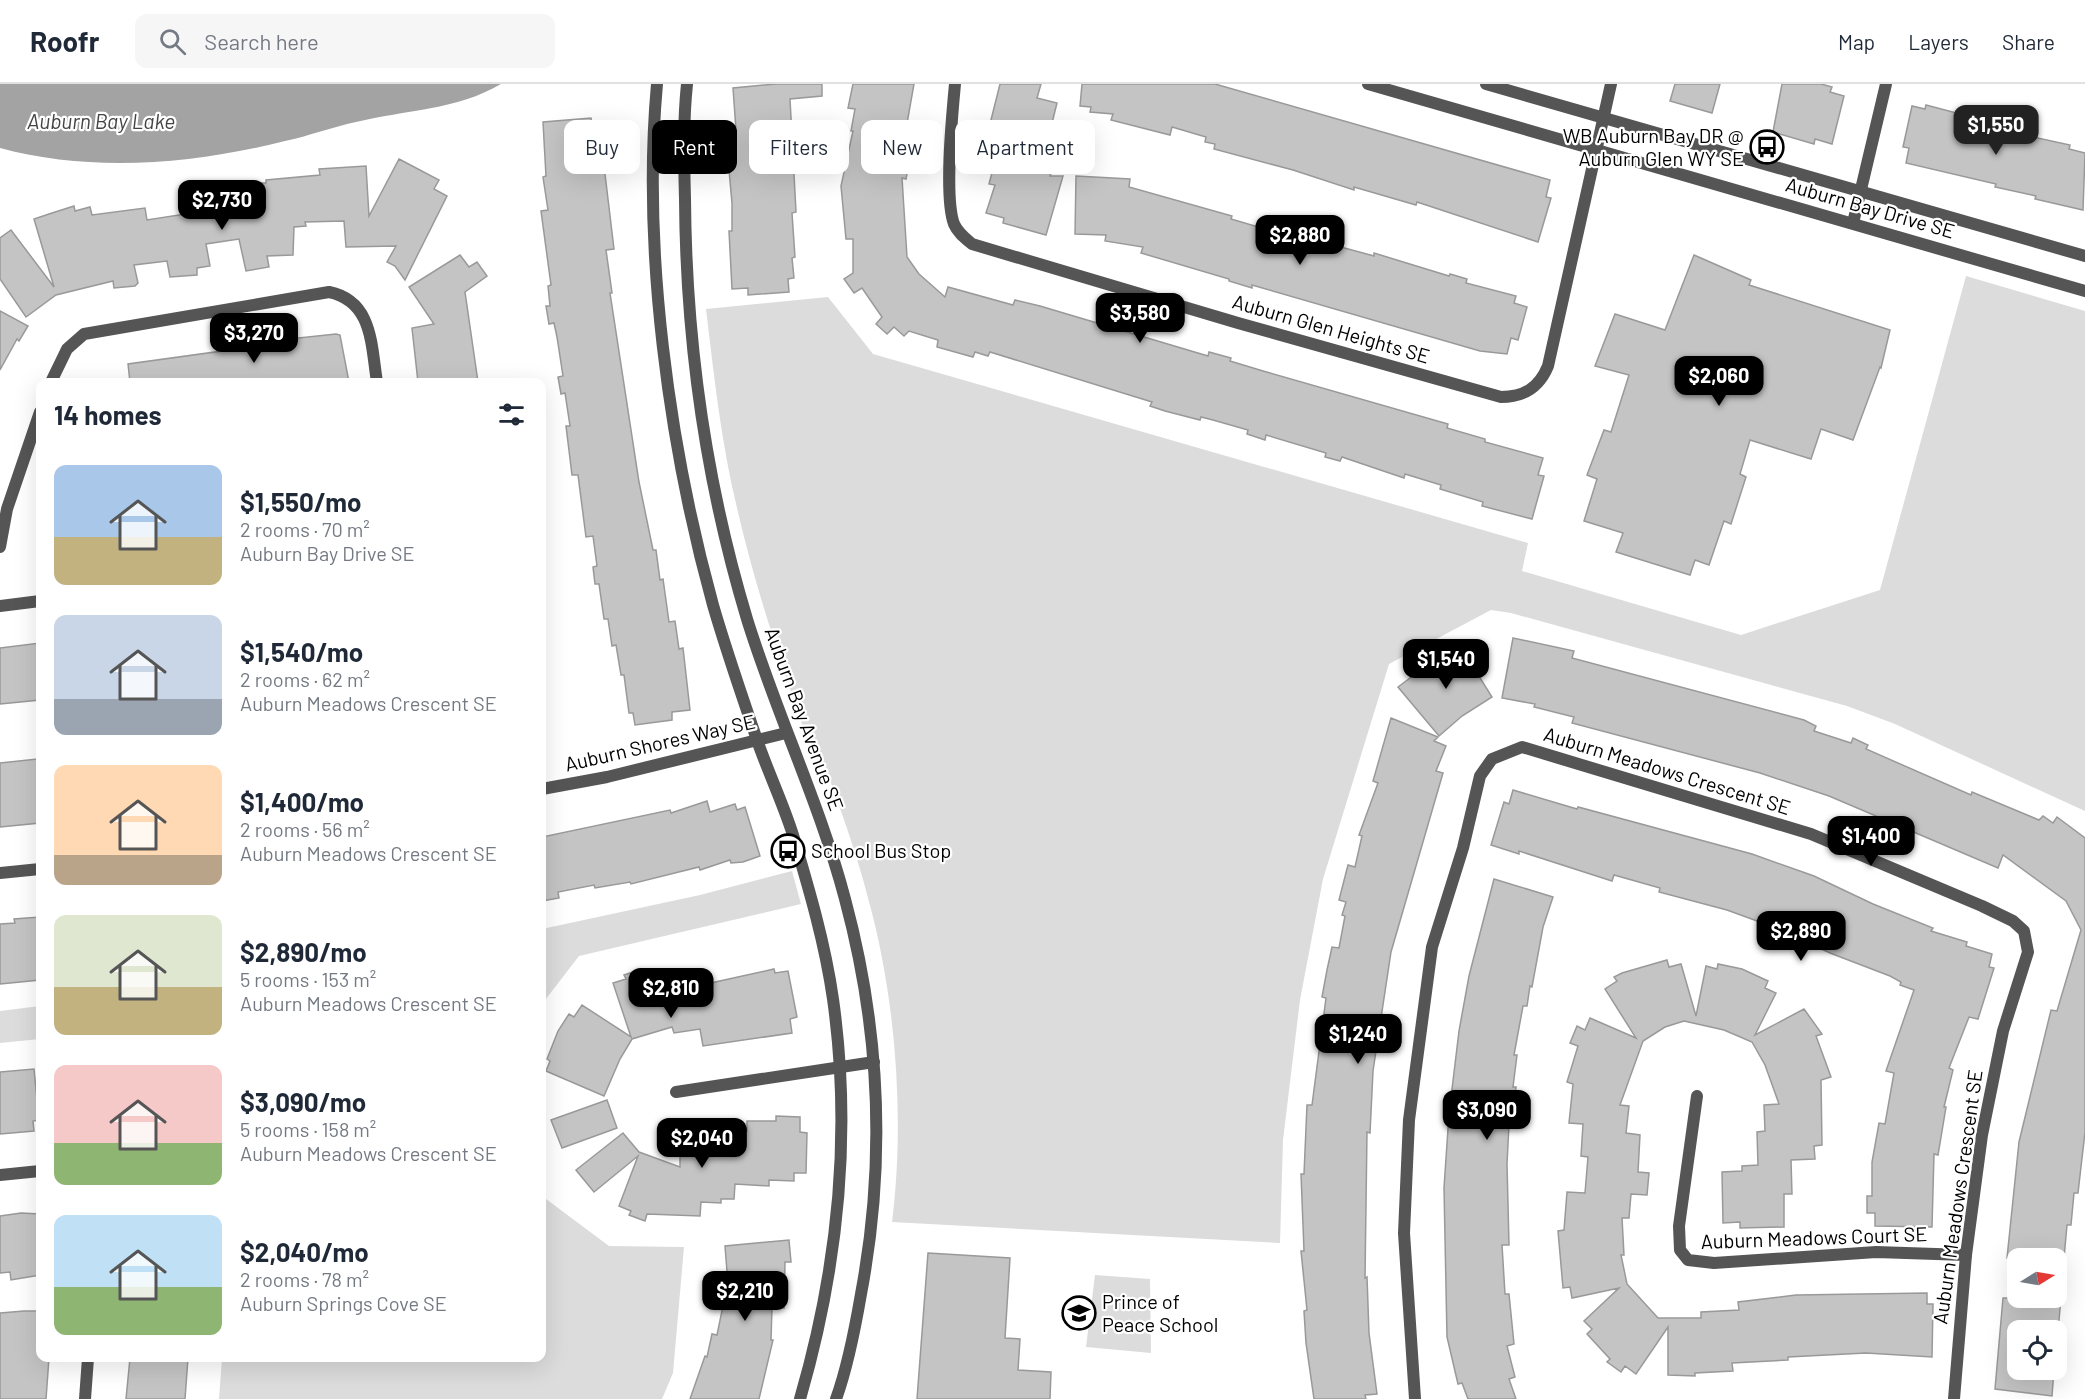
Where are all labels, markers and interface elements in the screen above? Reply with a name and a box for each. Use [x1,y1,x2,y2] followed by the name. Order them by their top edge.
[135,14,555,68] search box
[30,24,99,58] text: Roofr
[156,25,189,58] icon: search
[204,28,319,54] text: Search here
[1838,29,1875,54] text: Map
[1908,29,1969,54] text: Layers
[2002,29,2055,54] text: Share
[1947,105,2045,156] pin: $1,550
[27,108,175,133] water label: Auburn Bay Lake
[1968,112,2024,136] text: $1,550
[564,120,640,174] chip: Buy
[652,120,737,174] chip: Rent
[749,120,849,174] chip: Filters
[861,120,943,174] chip: New
[955,120,1095,174] chip: Apartment
[1563,123,1744,170] place label: WB Auburn Bay DR @ Auburn Glen WY SE
[1749,129,1785,165] bus stop icon: WB Auburn Bay DR @ Auburn Glen WY SE
[1783,171,1958,243] street label: Auburn Bay Drive SE
[173,180,271,231] pin: $2,730
[192,187,252,211] text: $2,730
[1251,215,1349,266] pin: $2,880
[1270,222,1330,246] text: $2,880
[1230,288,1433,368] street label: Auburn Glen Heights SE
[1091,293,1189,344] pin: $3,580
[1110,300,1170,324] text: $3,580
[205,313,303,364] pin: $3,270
[224,320,284,344] text: $3,270
[1670,356,1768,407] pin: $2,060
[1689,363,1749,387] text: $2,060
[495,398,528,431] icon: filters
[54,399,161,430] text: 14 homes
[240,486,361,517] text: $1,550/mo
[102,489,174,561] icon: home
[240,517,370,541] text: 2 rooms · 70 m²
[240,541,415,565] text: Auburn Bay Drive SE
[761,624,849,814] street label: Auburn Bay Avenue SE
[240,636,363,667] text: $1,540/mo
[102,639,174,711] icon: home
[1397,639,1495,690] pin: $1,540
[1417,646,1475,670] text: $1,540
[240,667,370,691] text: 2 rooms · 62 m²
[240,691,497,715] text: Auburn Meadows Crescent SE
[562,708,757,776] street label: Auburn Shores Way SE
[1541,721,1794,819] street label: Auburn Meadows Crescent SE
[240,786,364,817] text: $1,400/mo
[102,789,174,861] icon: home
[1822,816,1920,867] pin: $1,400
[240,817,370,841] text: 2 rooms · 56 m²
[1842,823,1900,847] text: $1,400
[770,833,806,869] bus stop icon: School Bus Stop
[811,838,951,862] place label: School Bus Stop
[240,841,497,865] text: Auburn Meadows Crescent SE
[1752,911,1850,962] pin: $2,890
[1771,918,1831,942] text: $2,890
[240,936,367,967] text: $2,890/mo
[102,939,174,1011] icon: home
[240,967,376,991] text: 5 rooms · 153 m²
[622,968,720,1019] pin: $2,810
[642,975,700,999] text: $2,810
[240,991,497,1015] text: Auburn Meadows Crescent SE
[1309,1014,1407,1065] pin: $1,240
[1329,1021,1387,1045] text: $1,240
[1927,1068,1987,1326] street label: Auburn Meadows Crescent SE
[240,1086,366,1117] text: $3,090/mo
[102,1089,174,1161] icon: home
[1438,1090,1536,1141] pin: $3,090
[1457,1097,1517,1121] text: $3,090
[240,1117,376,1141] text: 5 rooms · 158 m²
[653,1118,751,1169] pin: $2,040
[671,1125,733,1149] text: $2,040
[240,1141,497,1165] text: Auburn Meadows Crescent SE
[1700,1221,1928,1253] street label: Auburn Meadows Court SE
[240,1236,369,1267] text: $2,040/mo
[102,1239,174,1311] icon: home
[2007,1248,2067,1308] north arrow
[2007,1248,2067,1380] map controls
[240,1267,369,1291] text: 2 rooms · 78 m²
[696,1271,794,1322] pin: $2,210
[716,1278,774,1302] text: $2,210
[1102,1289,1218,1336] place label: Prince of Peace School
[240,1291,447,1315] text: Auburn Springs Cove SE
[1061,1295,1097,1331] school or university icon: Prince of Peace School
[2007,1320,2067,1380] button: locate

